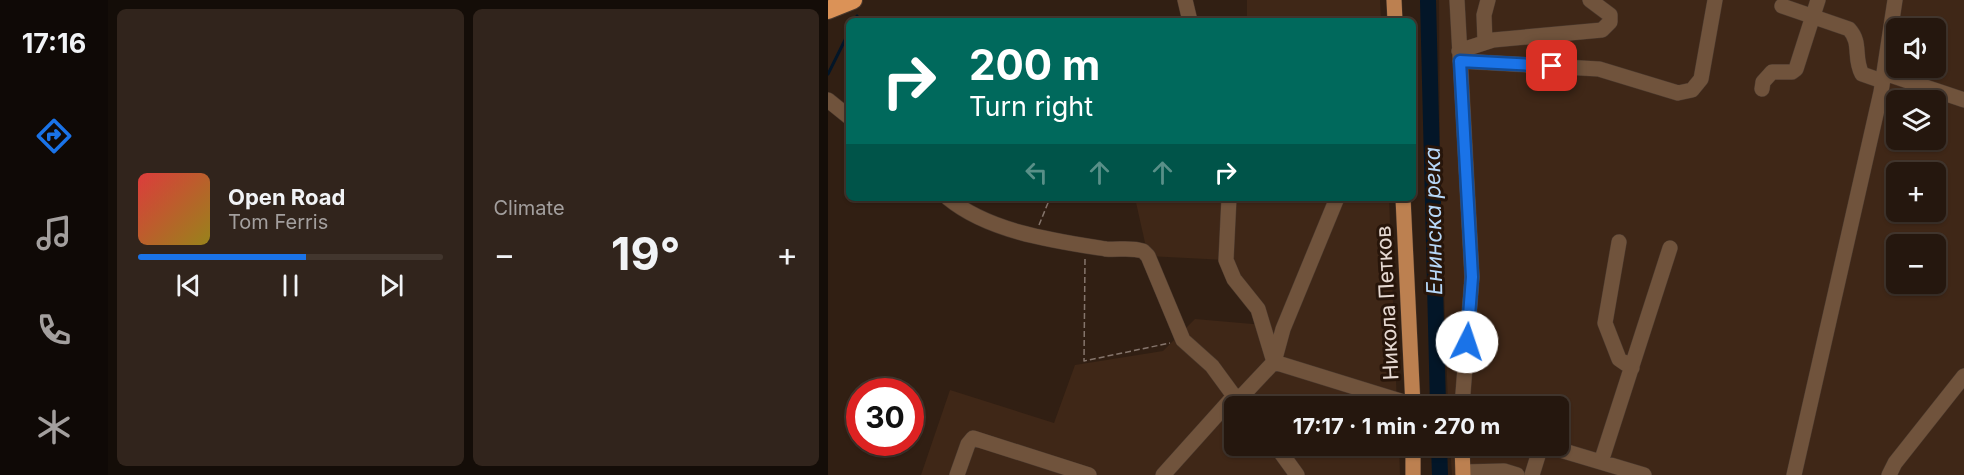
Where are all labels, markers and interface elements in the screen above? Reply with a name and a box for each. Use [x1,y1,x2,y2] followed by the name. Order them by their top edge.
[1886,18,1946,294] map controls
[1886,18,1946,78] button: sound
[22,27,86,60] text: 17:16
[969,39,1100,90] text: 200 m
[1526,40,1577,91] pin
[870,42,948,120] icon: right
[1535,49,1568,82] icon: arrive
[969,90,1093,123] text: Turn right
[1886,90,1946,150] button: layers
[33,115,75,157] icon: directions
[1419,147,1447,295] water label: Енинска река
[1020,156,1053,189] icon: left
[1083,156,1116,189] icon: ahead
[1146,156,1179,189] icon: ahead
[1209,156,1242,189] icon: right
[1886,162,1946,222] button: +
[228,184,345,210] text: Open Road
[494,196,565,220] text: Climate
[228,210,328,234] text: Tom Ferris
[33,212,75,254] icon: music
[1370,225,1404,381] street label: Никола Петков
[611,226,680,281] text: 19°
[494,234,515,274] text: −
[776,234,798,274] text: +
[1886,234,1946,294] button: −
[172,269,205,302] icon: previous
[274,269,307,302] icon: pause
[375,269,408,302] icon: next
[33,309,75,351] icon: phone
[1435,310,1499,374] position arrow
[846,378,924,456] speed limit sign: 30
[33,406,75,448] icon: climate
[1293,413,1500,439] text: 17:17 · 1 min · 270 m

